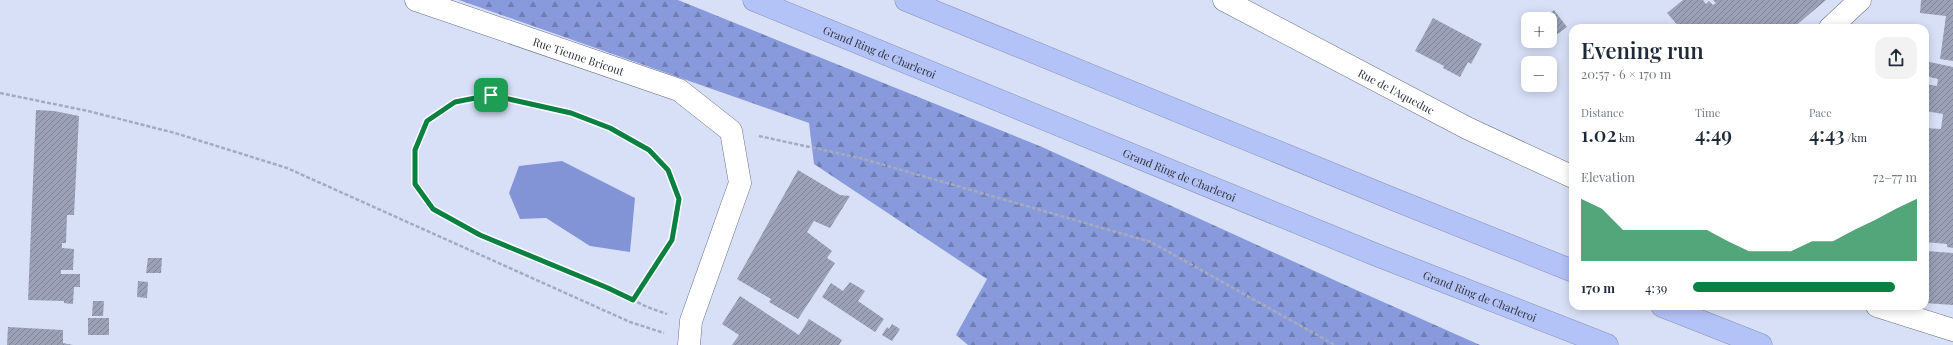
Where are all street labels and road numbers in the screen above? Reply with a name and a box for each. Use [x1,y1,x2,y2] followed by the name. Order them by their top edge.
[821,22,939,81] street label: Grand Ring de Charleroi
[531,33,626,78] street label: Rue Tienne Bricout
[1356,65,1437,117] street label: Rue de l'Aqueduc
[1121,145,1238,204] street label: Grand Ring de Charleroi
[1421,267,1539,324] street label: Grand Ring de Charleroi

